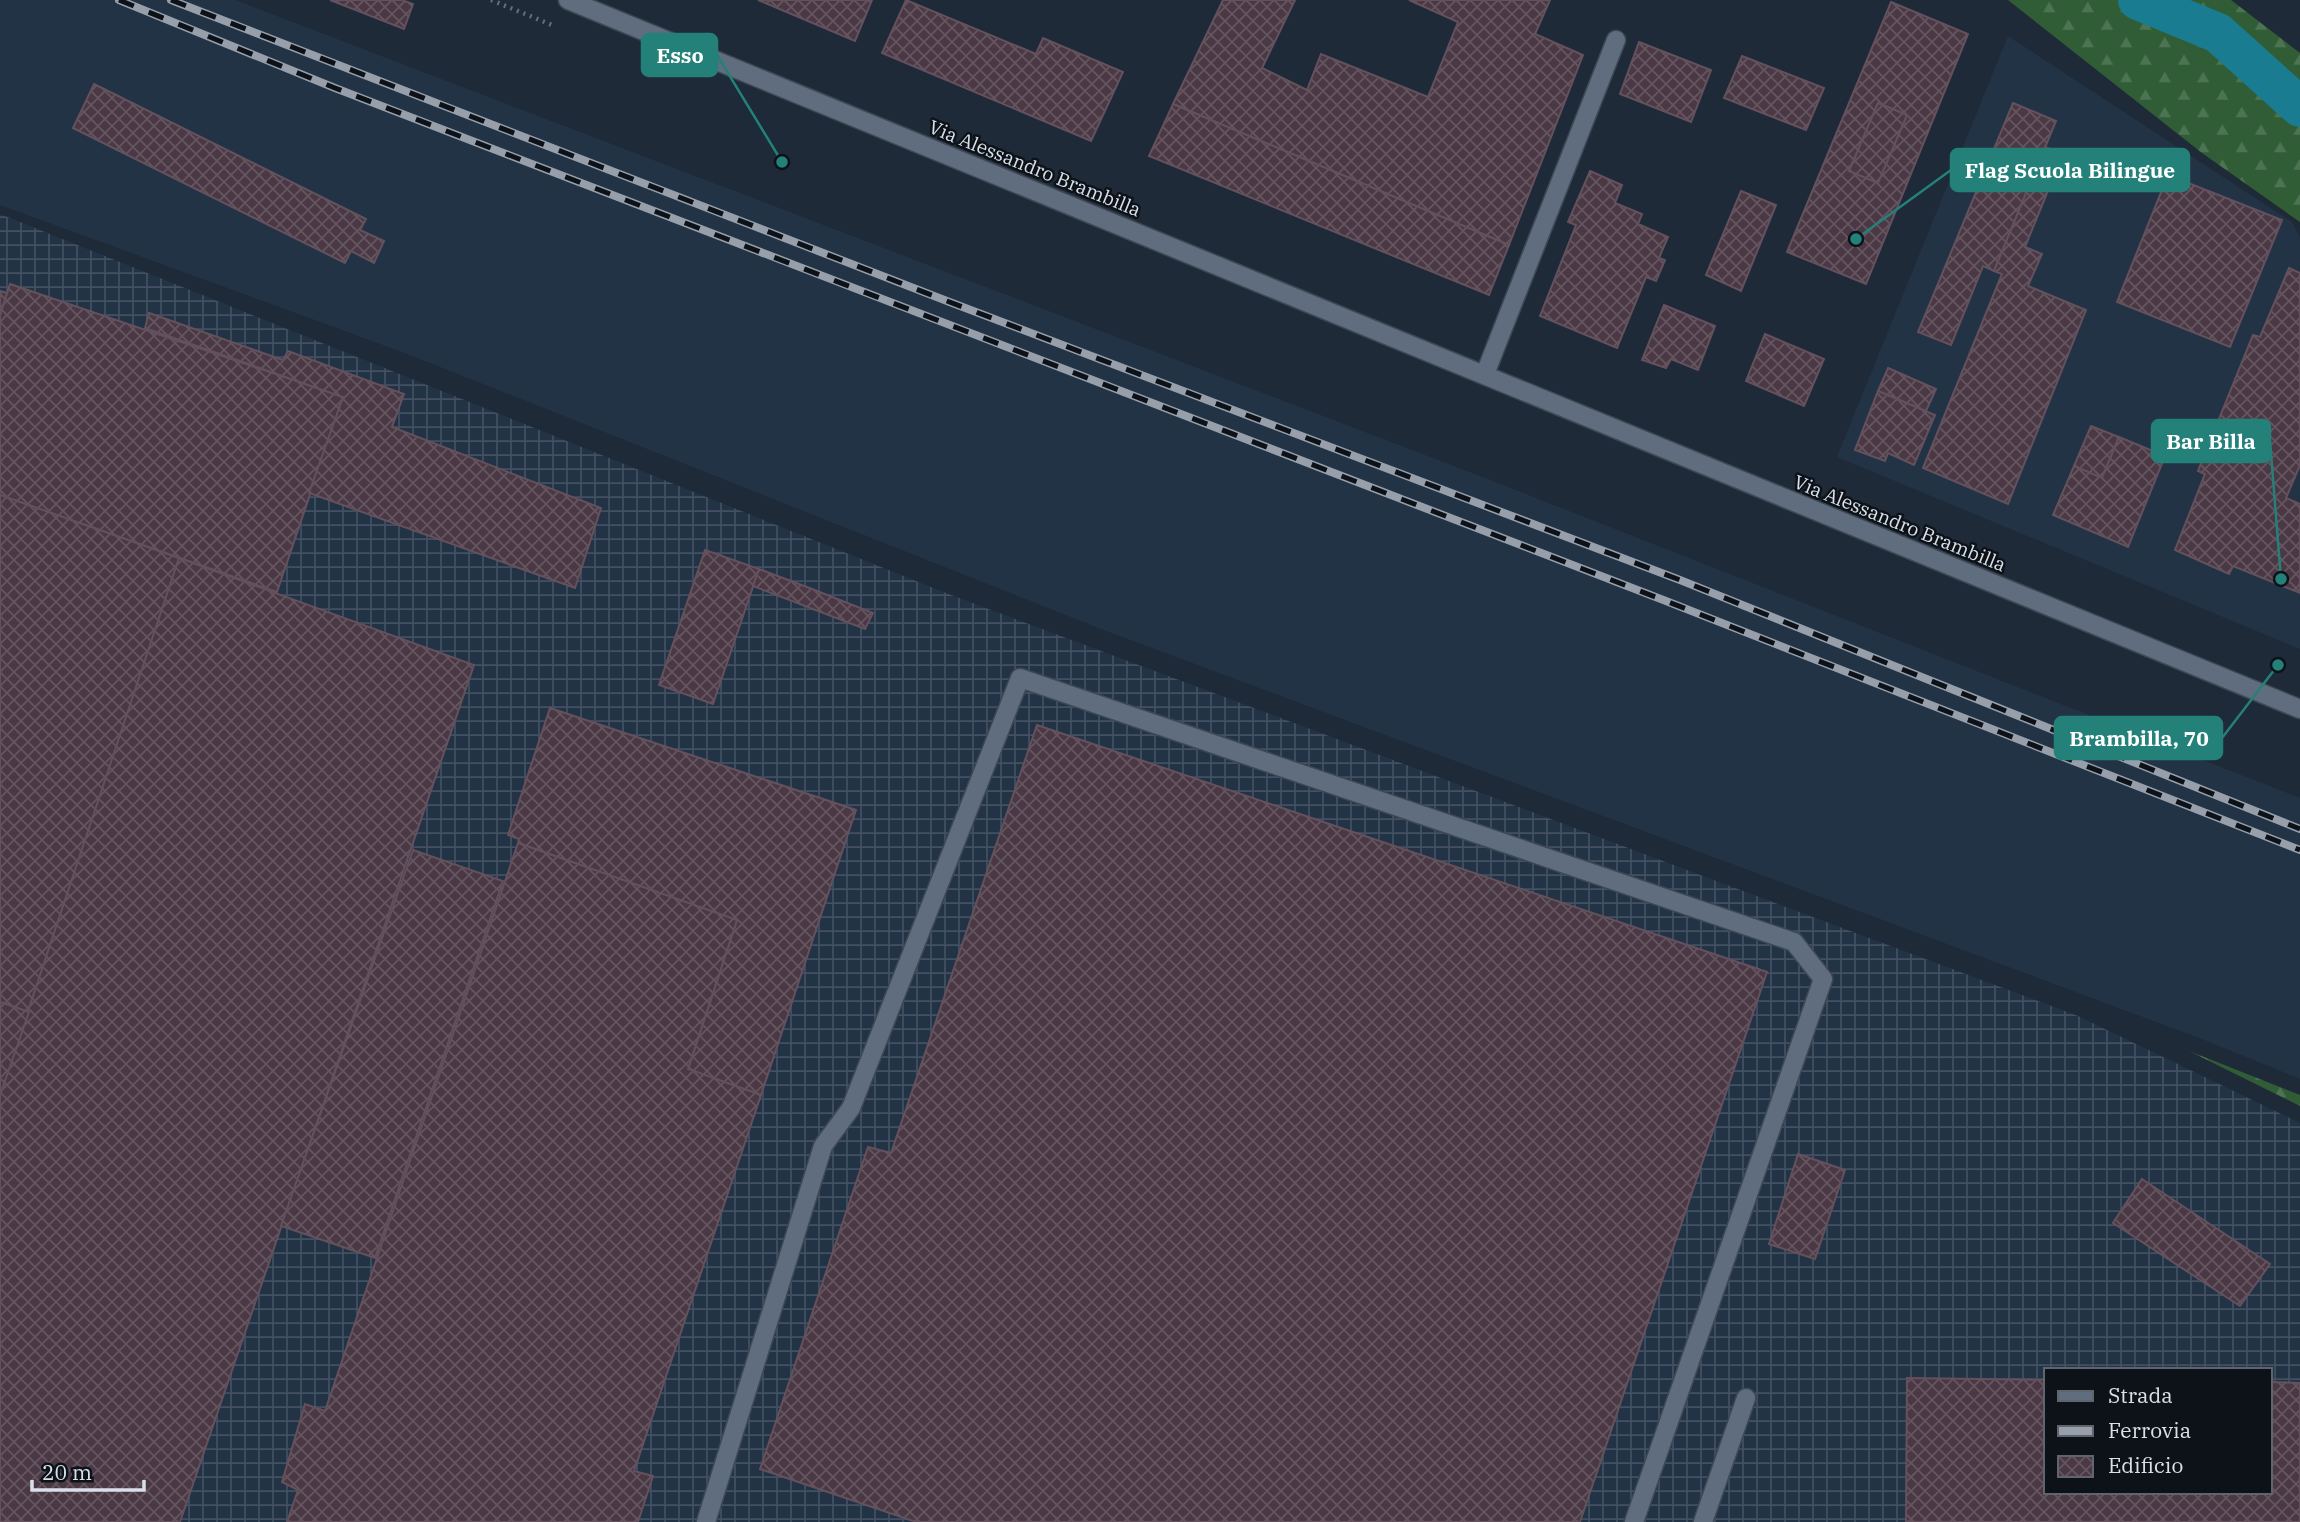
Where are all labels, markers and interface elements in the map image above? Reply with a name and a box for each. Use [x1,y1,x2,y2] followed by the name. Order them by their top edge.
[642,34,717,76] callout: Esso
[656,41,704,69] text: Esso
[925,114,1145,222] street label: Via Alessandro Brambilla
[1951,149,2189,191] callout: Flag Scuola Bilingue
[1965,156,2175,184] text: Flag Scuola Bilingue
[2152,420,2270,462] callout: Bar Billa
[2166,427,2256,455] text: Bar Billa
[1790,469,2010,577] street label: Via Alessandro Brambilla
[2055,717,2222,759] callout: Brambilla, 70
[2069,724,2209,752] text: Brambilla, 70
[2044,1368,2272,1494] legend
[2108,1381,2173,1409] text: Strada
[2108,1416,2191,1444] text: Ferrovia
[32,1448,144,1492] scale bar
[2108,1451,2183,1479] text: Edificio
[42,1458,92,1486] text: 20 m

